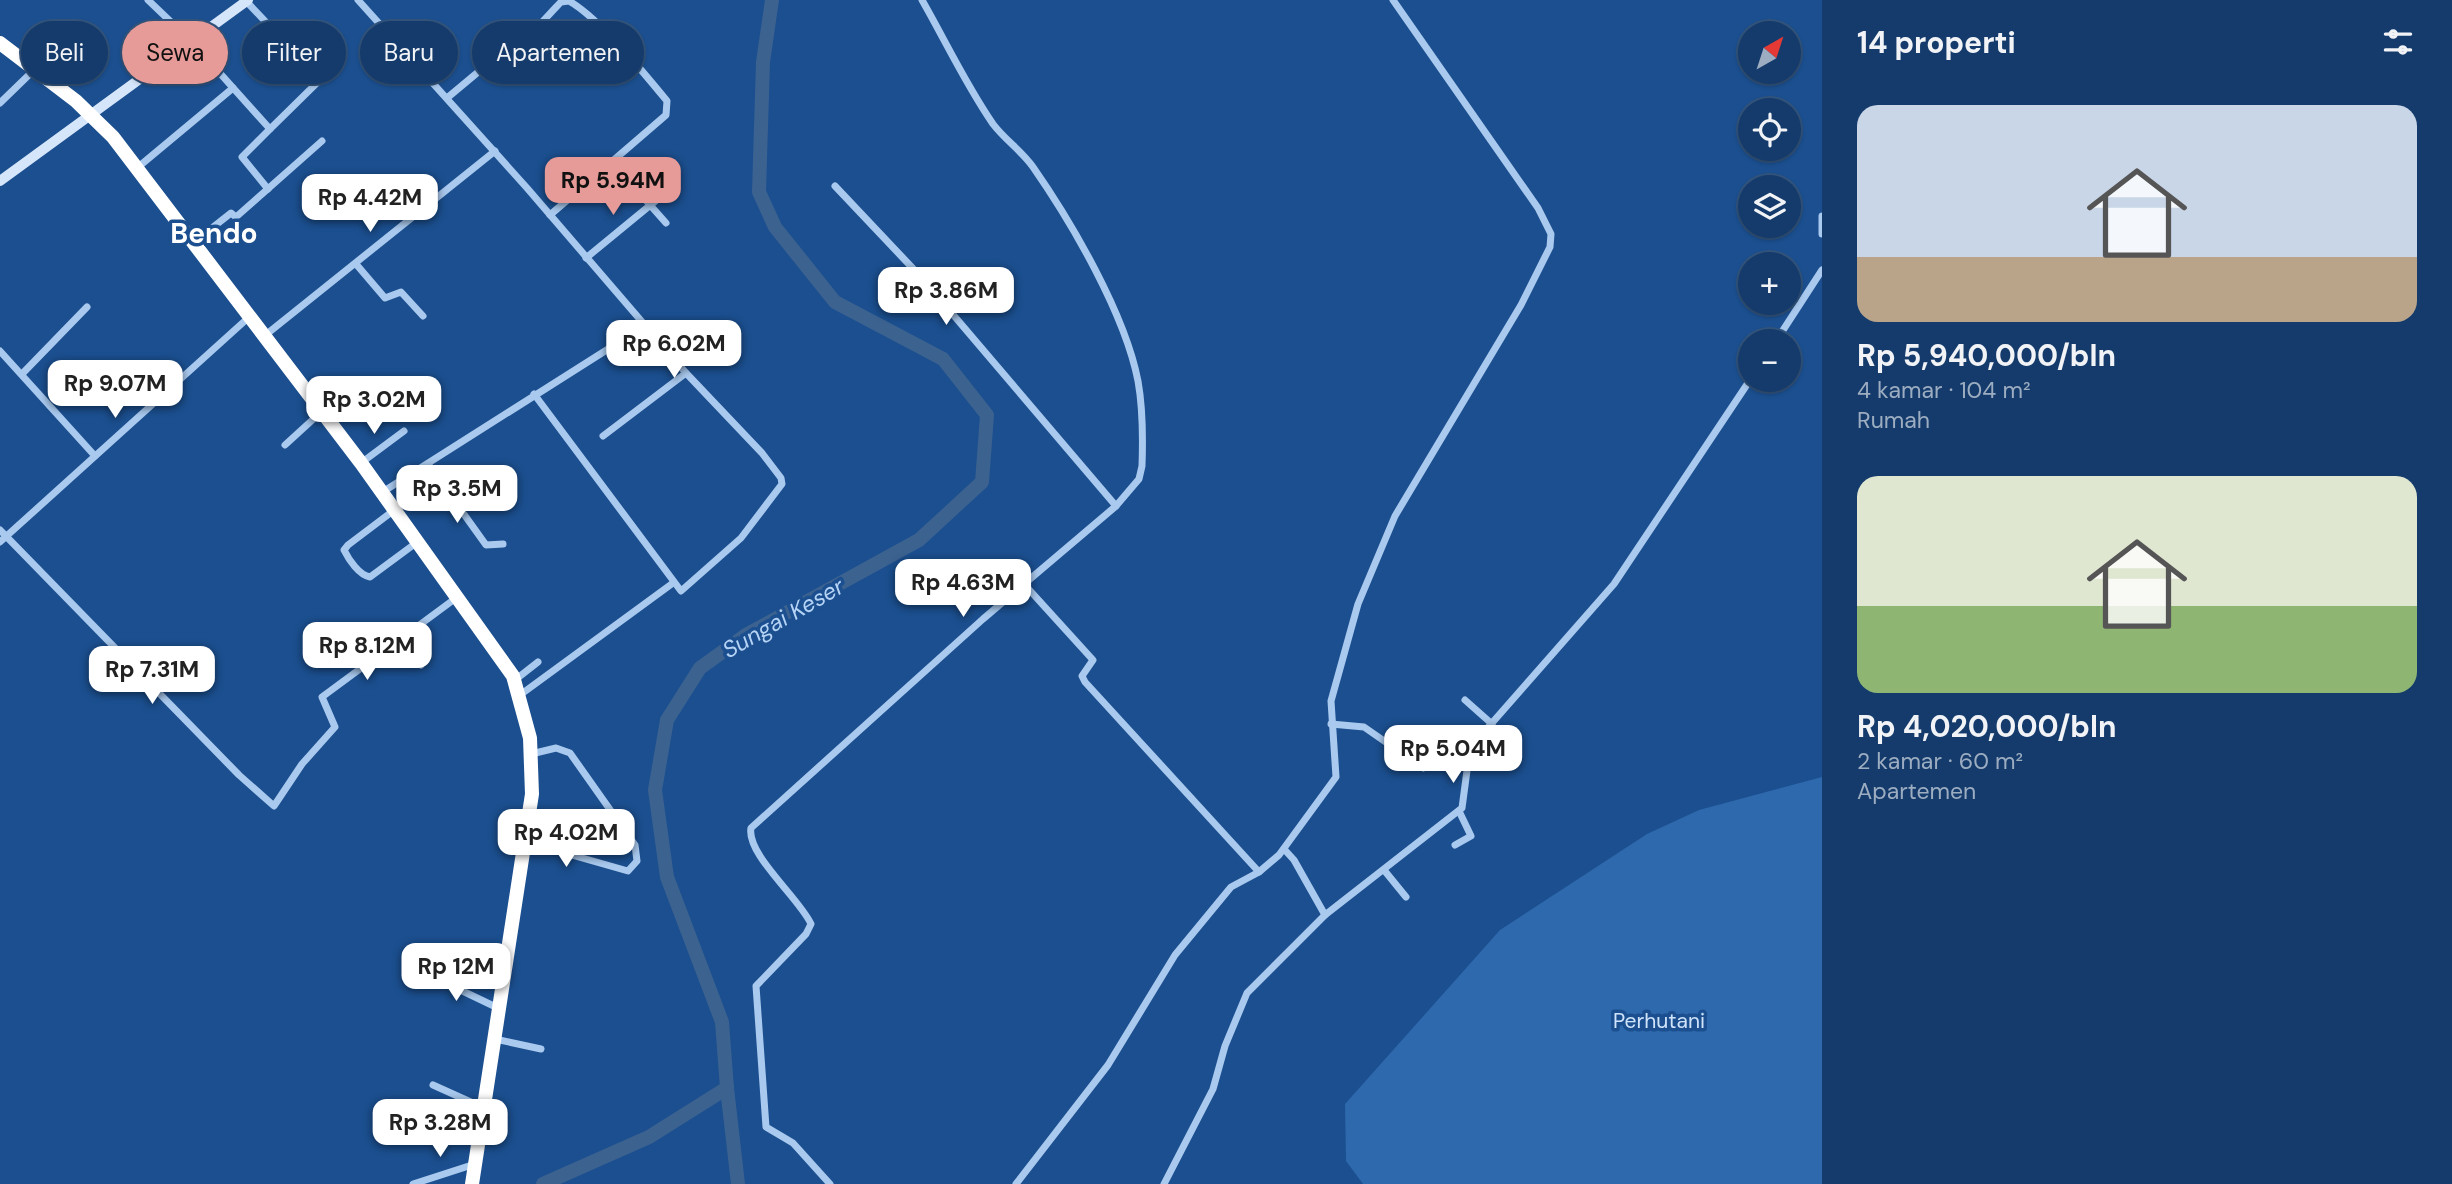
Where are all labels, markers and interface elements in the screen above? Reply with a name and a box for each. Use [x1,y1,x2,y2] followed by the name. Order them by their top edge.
[21,21,108,84] chip: Beli
[122,21,228,84] chip: Sewa
[242,21,346,84] chip: Filter
[360,21,458,84] chip: Baru
[472,21,644,84] chip: Apartemen
[1738,21,1801,84] north arrow
[1738,21,1801,392] map controls
[1857,23,2016,62] text: 14 properti
[2379,23,2417,61] icon: filters
[1738,98,1801,161] button: locate
[2074,150,2200,276] icon: home
[541,158,685,217] pin: Rp 5.94M
[561,165,665,195] text: Rp 5.94M
[298,174,442,234] pin: Rp 4.42M
[1738,175,1801,238] button: layers
[318,182,422,212] text: Rp 4.42M
[170,215,258,252] district label: Bendo
[1738,252,1801,315] button: +
[874,268,1018,327] pin: Rp 3.86M
[894,275,998,305] text: Rp 3.86M
[602,320,746,380] pin: Rp 6.02M
[622,328,726,358] text: Rp 6.02M
[1738,329,1801,392] button: −
[1857,336,2116,375] text: Rp 5,940,000/bln
[43,360,187,420] pin: Rp 9.07M
[64,368,166,398] text: Rp 9.07M
[1857,375,2030,405] text: 4 kamar · 104 m²
[302,376,446,436] pin: Rp 3.02M
[322,384,426,414] text: Rp 3.02M
[1857,405,1930,435] text: Rumah
[392,466,522,525] pin: Rp 3.5M
[412,473,502,503] text: Rp 3.5M
[2074,521,2200,647] icon: home
[891,560,1035,619] pin: Rp 4.63M
[911,567,1015,597] text: Rp 4.63M
[717,570,851,665] water label: Sungai Keser
[295,622,439,682] pin: Rp 8.12M
[319,630,415,660] text: Rp 8.12M
[80,646,224,706] pin: Rp 7.31M
[105,654,199,684] text: Rp 7.31M
[1857,707,2116,746] text: Rp 4,020,000/bln
[1381,726,1525,785] pin: Rp 5.04M
[1400,733,1506,763] text: Rp 5.04M
[1857,746,2023,776] text: 2 kamar · 60 m²
[1857,776,1976,806] text: Apartemen
[494,810,638,869] pin: Rp 4.02M
[514,817,618,847] text: Rp 4.02M
[399,944,513,1003] pin: Rp 12M
[417,951,495,981] text: Rp 12M
[1613,1007,1705,1035] park label: Perhutani
[368,1100,512,1159] pin: Rp 3.28M
[389,1107,491,1137] text: Rp 3.28M

